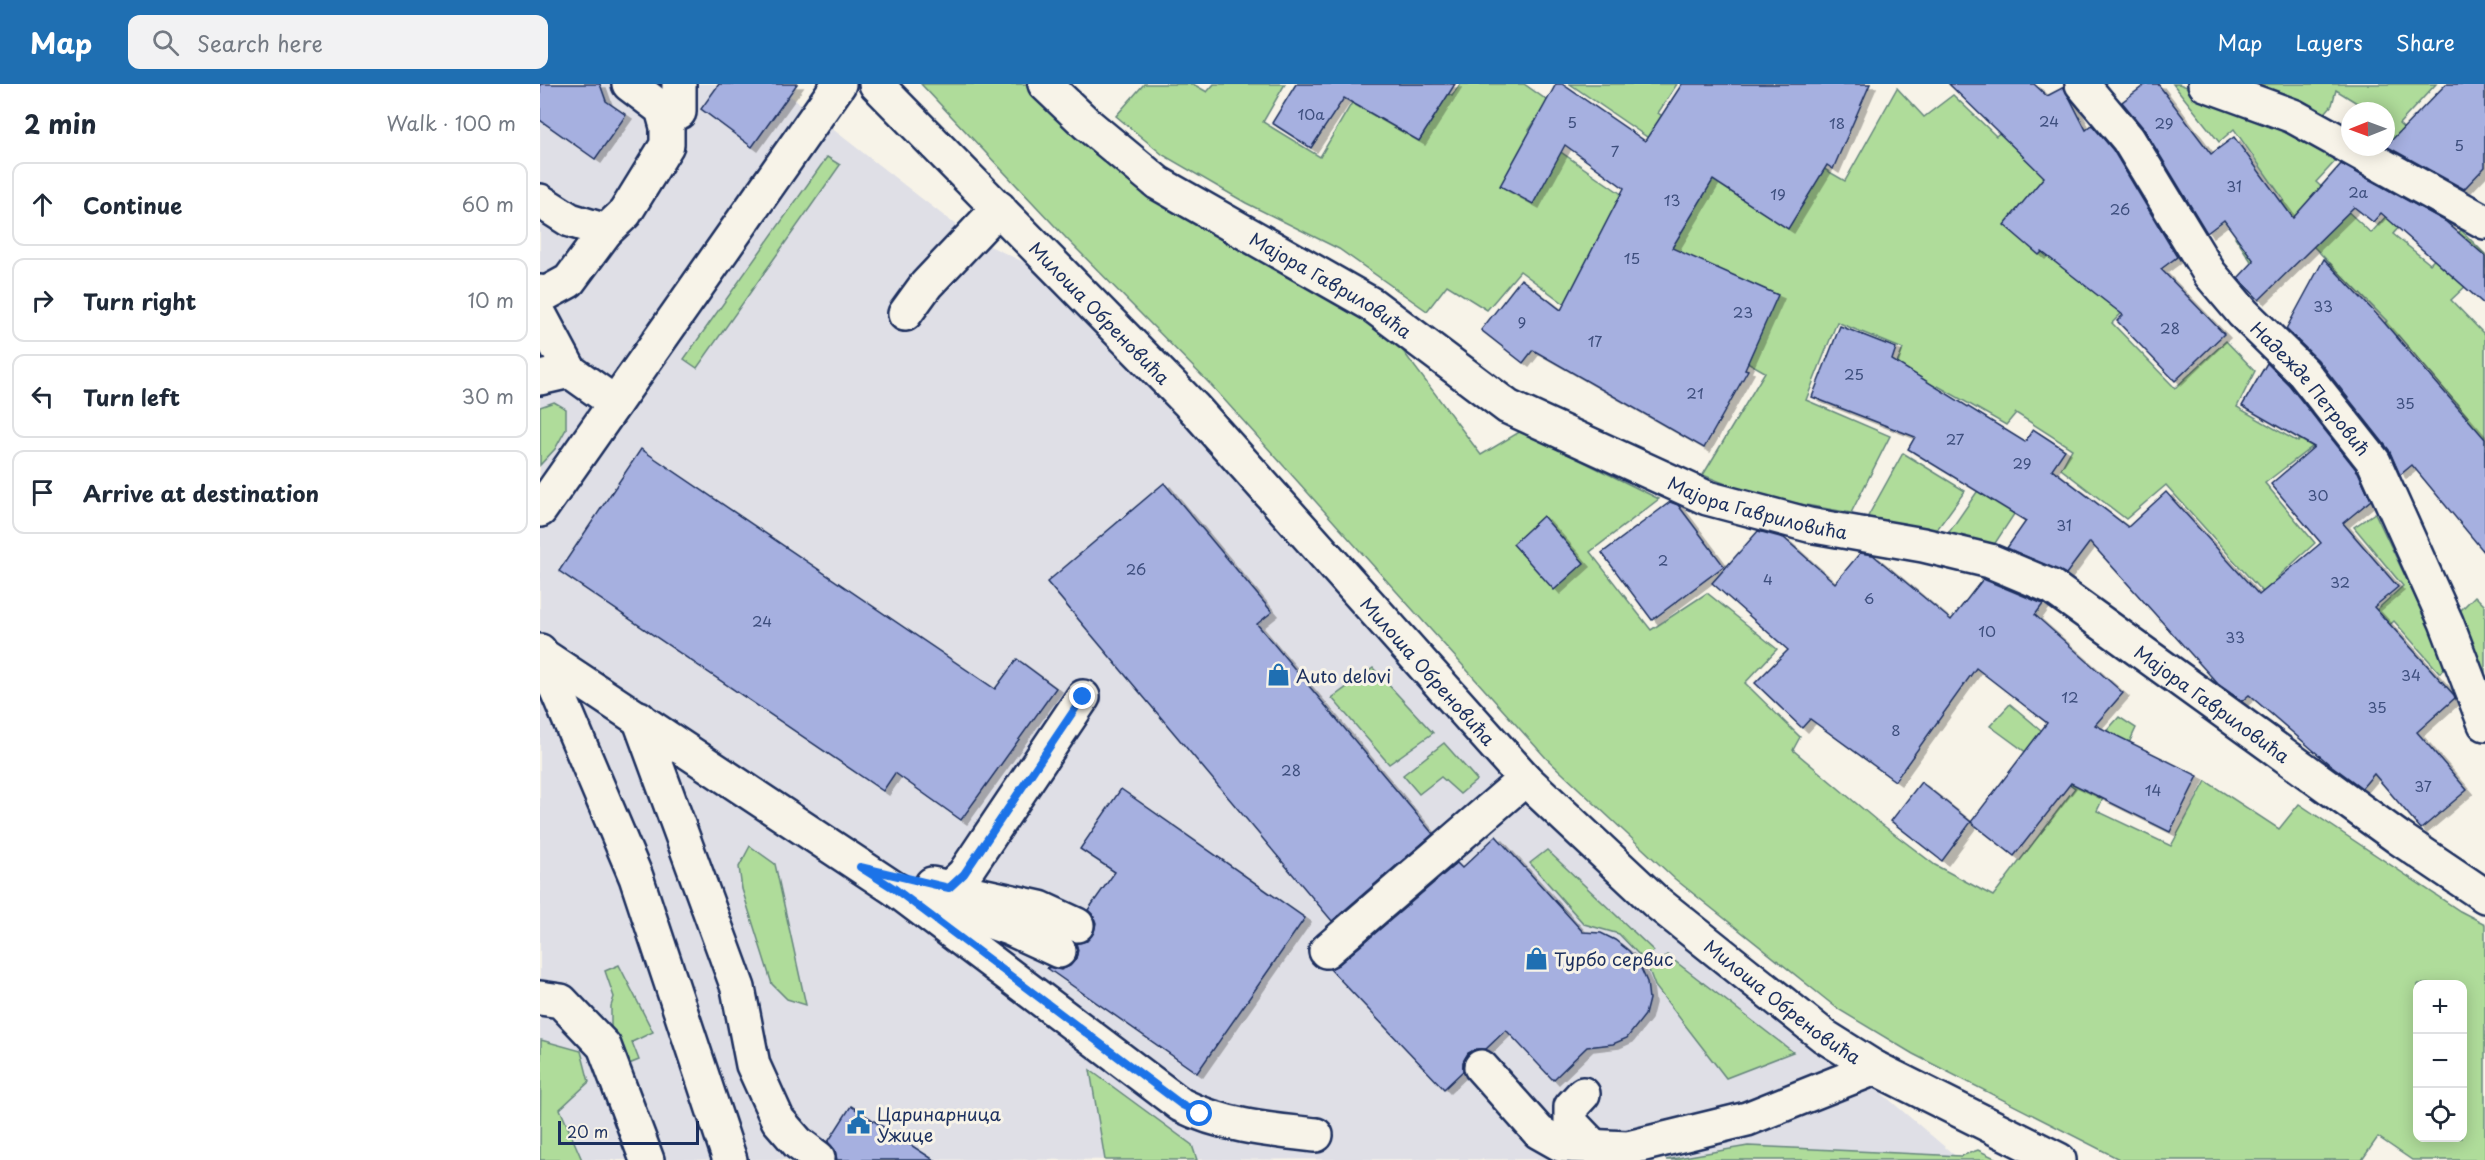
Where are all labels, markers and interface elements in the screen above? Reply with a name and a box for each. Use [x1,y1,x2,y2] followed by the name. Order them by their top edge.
[128,15,548,69] search box
[30,21,92,64] text: Map
[149,26,182,59] icon: search
[197,26,323,59] text: Search here
[2218,26,2262,58] text: Map
[2295,26,2363,58] text: Layers
[2396,26,2455,58] text: Share
[1297,102,1325,125] house number: 10a
[2341,102,2395,156] north arrow
[24,104,97,143] text: 2 min
[386,108,516,138] text: Walk · 100 m
[2039,109,2059,132] house number: 24
[1567,110,1577,133] house number: 5
[1829,111,1845,134] house number: 18
[2154,111,2174,134] house number: 29
[2454,133,2464,156] house number: 5
[1611,139,1620,162] house number: 7
[2226,174,2242,197] house number: 31
[2348,180,2368,203] house number: 2a
[1770,182,1786,205] house number: 19
[26,188,59,221] icon: ahead
[83,188,182,221] text: Continue
[1664,188,1680,211] house number: 13
[462,189,514,219] text: 60 m
[2110,197,2130,220] house number: 26
[1245,225,1418,344] street label: Мајора Гавриловића
[1024,235,1177,391] street label: Милоша Обреновића
[1624,246,1640,269] house number: 15
[26,284,59,317] icon: right
[83,284,196,317] text: Turn right
[467,285,514,315] text: 10 m
[2313,294,2333,317] house number: 33
[1733,300,1753,323] house number: 23
[1518,310,1526,333] house number: 9
[2245,315,2377,461] street label: Надежде Петровић
[2160,316,2180,339] house number: 28
[1588,329,1602,352] house number: 17
[1844,362,1864,385] house number: 25
[26,380,59,413] icon: left
[83,380,180,413] text: Turn left
[461,381,514,411] text: 30 m
[1686,381,1704,404] house number: 21
[2395,391,2415,414] house number: 35
[1946,427,1965,450] house number: 27
[2012,451,2032,474] house number: 29
[1664,469,1850,545] street label: Мајора Гавриловића
[26,476,59,509] icon: arrive
[83,476,319,509] text: Arrive at destination
[2308,483,2328,506] house number: 30
[2056,513,2072,536] house number: 31
[1658,548,1668,571] house number: 2
[1126,557,1146,580] house number: 26
[1763,567,1773,590] house number: 4
[2330,570,2350,593] house number: 32
[1864,586,1874,609] house number: 6
[1355,590,1503,751] street label: Милоша Обреновића
[752,609,772,632] house number: 24
[1978,619,1996,642] house number: 10
[2225,625,2245,648] house number: 33
[2129,638,2296,769] street label: Мајора Гавриловића
[1265,662,1291,688] shop icon: Auto delovi
[1296,662,1391,689] place label: Auto delovi
[2401,663,2421,686] house number: 34
[1069,683,1095,709] route end
[2061,685,2079,708] house number: 12
[2367,695,2387,718] house number: 35
[1891,718,1901,741] house number: 8
[1281,758,1301,781] house number: 28
[2414,774,2432,797] house number: 37
[2145,778,2161,801] house number: 14
[1699,932,1867,1070] street label: Милоша Обреновића
[1523,945,1549,971] shop icon: Турбо сервис
[1554,945,1673,972] place label: Турбо сервис
[2413,980,2467,1142] map controls
[2413,980,2467,1034] button: +
[2413,1034,2467,1088] button: −
[2413,1088,2467,1142] button: locate
[877,1100,1001,1148] place label: Царинарница Ужице
[1186,1100,1212,1126] route start
[846,1110,872,1136] public building icon: Царинарница Ужице
[558,1118,699,1146] scale bar
[567,1119,608,1143] text: 20 m

